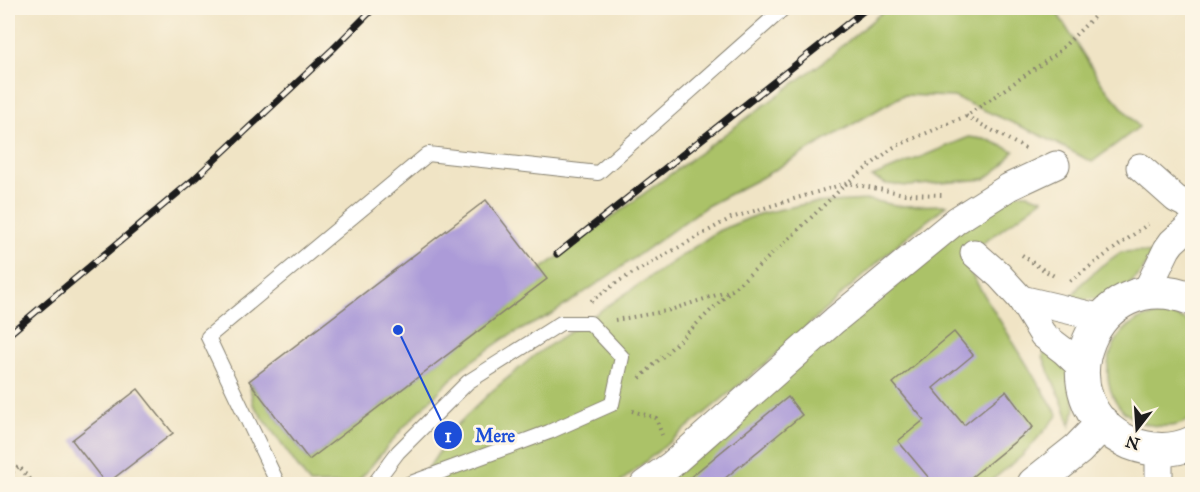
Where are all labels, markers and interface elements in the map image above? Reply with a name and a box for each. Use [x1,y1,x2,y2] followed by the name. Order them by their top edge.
[1107,399,1167,459] north arrow
[433,417,527,453] callout: Mere
[444,425,452,447] text: 1
[475,425,516,447] text: Mere
[1123,432,1142,454] text: N

